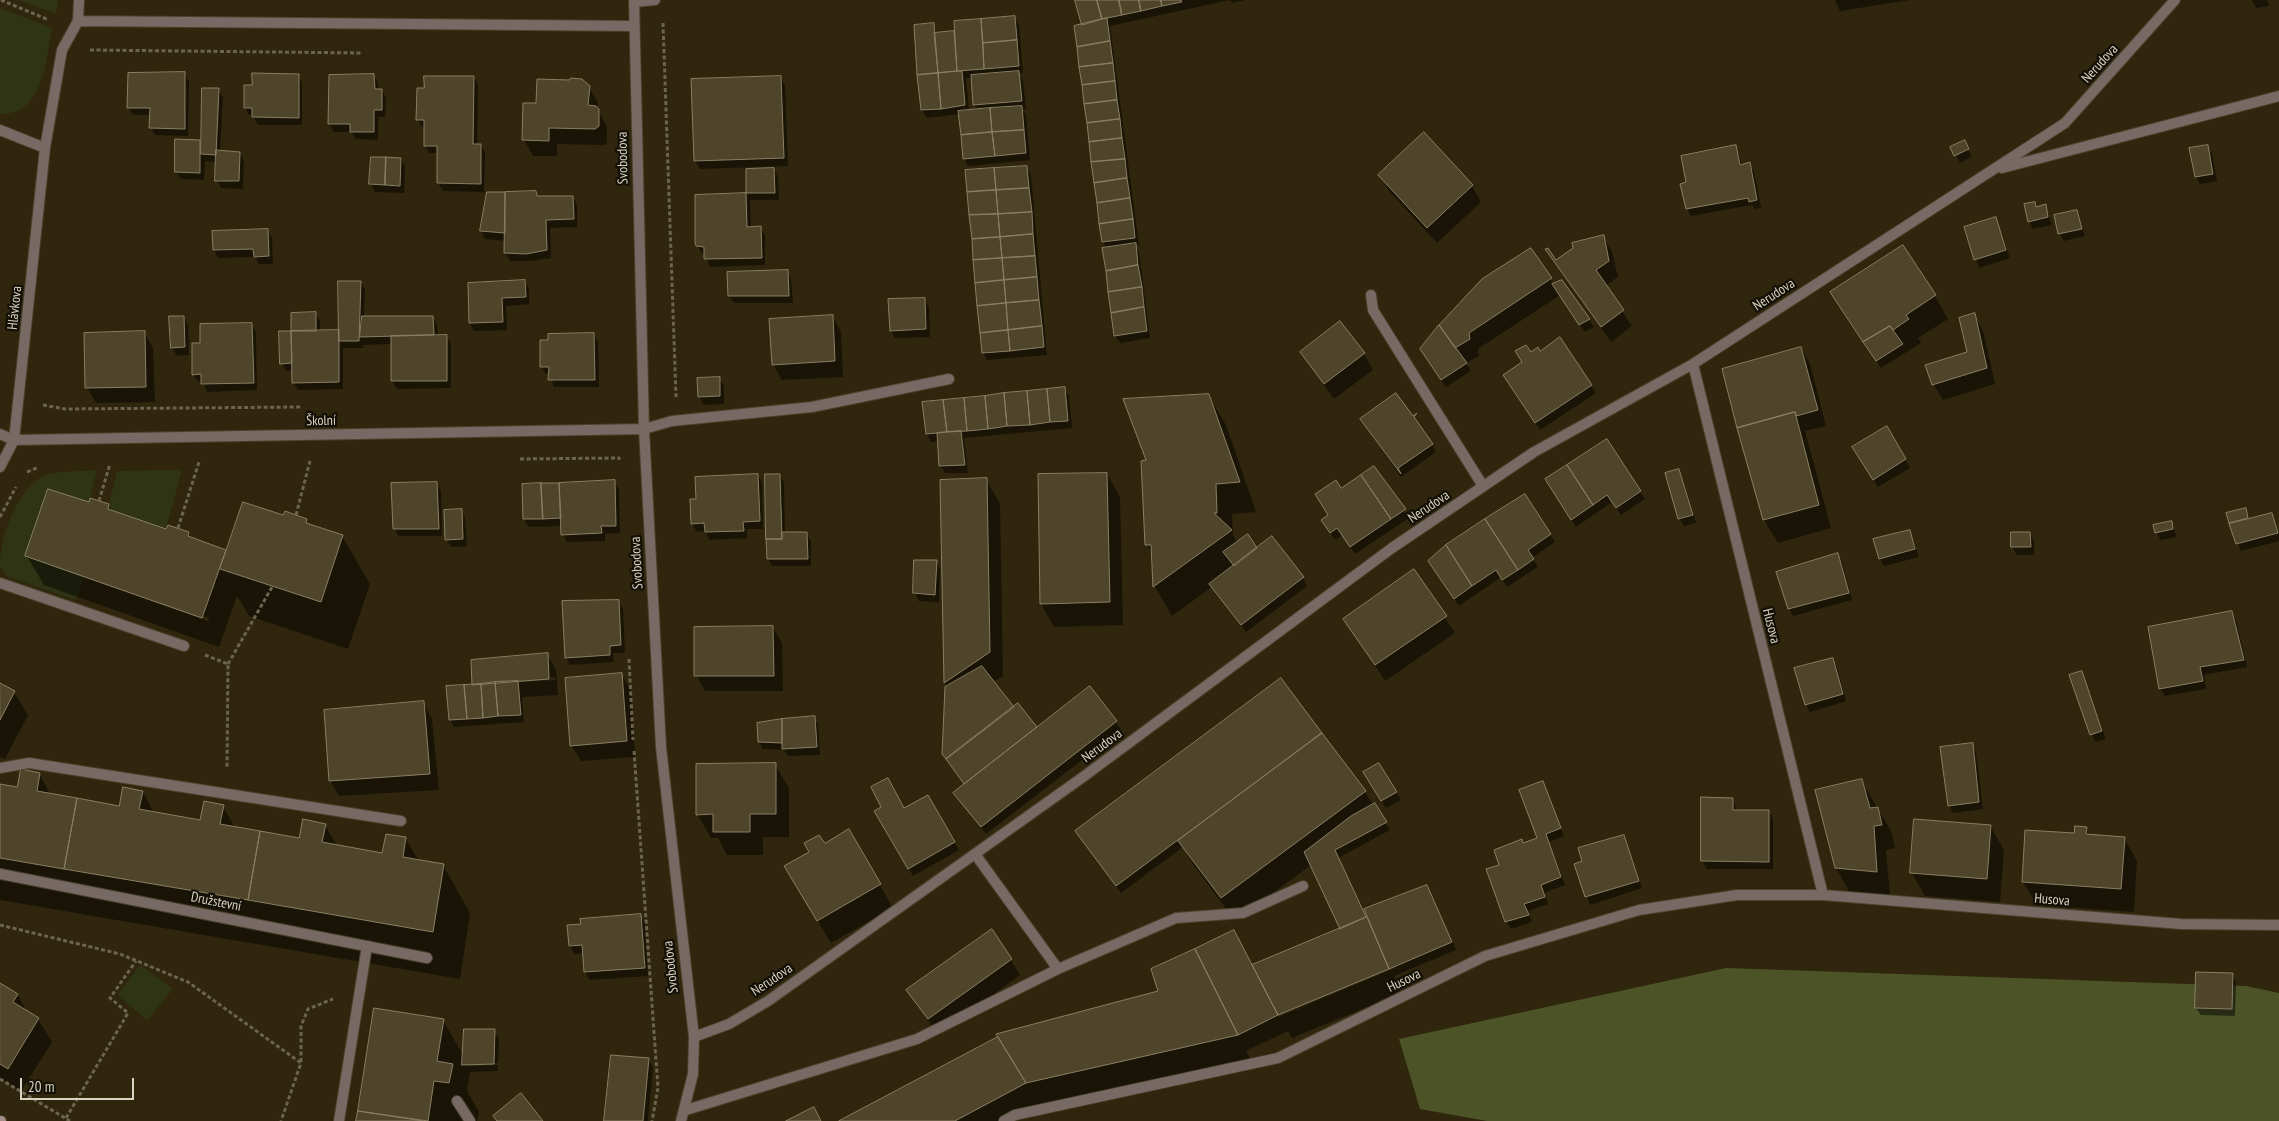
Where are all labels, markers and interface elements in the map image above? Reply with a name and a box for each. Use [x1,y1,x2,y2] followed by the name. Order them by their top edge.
[2078,41,2122,87] street label: Nerudova
[614,132,632,184] street label: Svobodova
[1750,275,1798,315] street label: Nerudova
[4,285,26,331] street label: Hlávkova
[306,412,336,430] street label: Školní
[1405,487,1453,527] street label: Nerudova
[627,536,647,590] street label: Svobodova
[1759,607,1783,645] street label: Husova
[1078,725,1126,767] street label: Nerudova
[189,889,243,915] street label: Družstevní
[2034,890,2070,910] street label: Husova
[660,940,682,994] street label: Svobodova
[748,960,796,1000] street label: Nerudova
[1384,966,1424,996] street label: Husova
[22,1068,136,1100] scale bar
[28,1077,54,1096] text: 20 m

